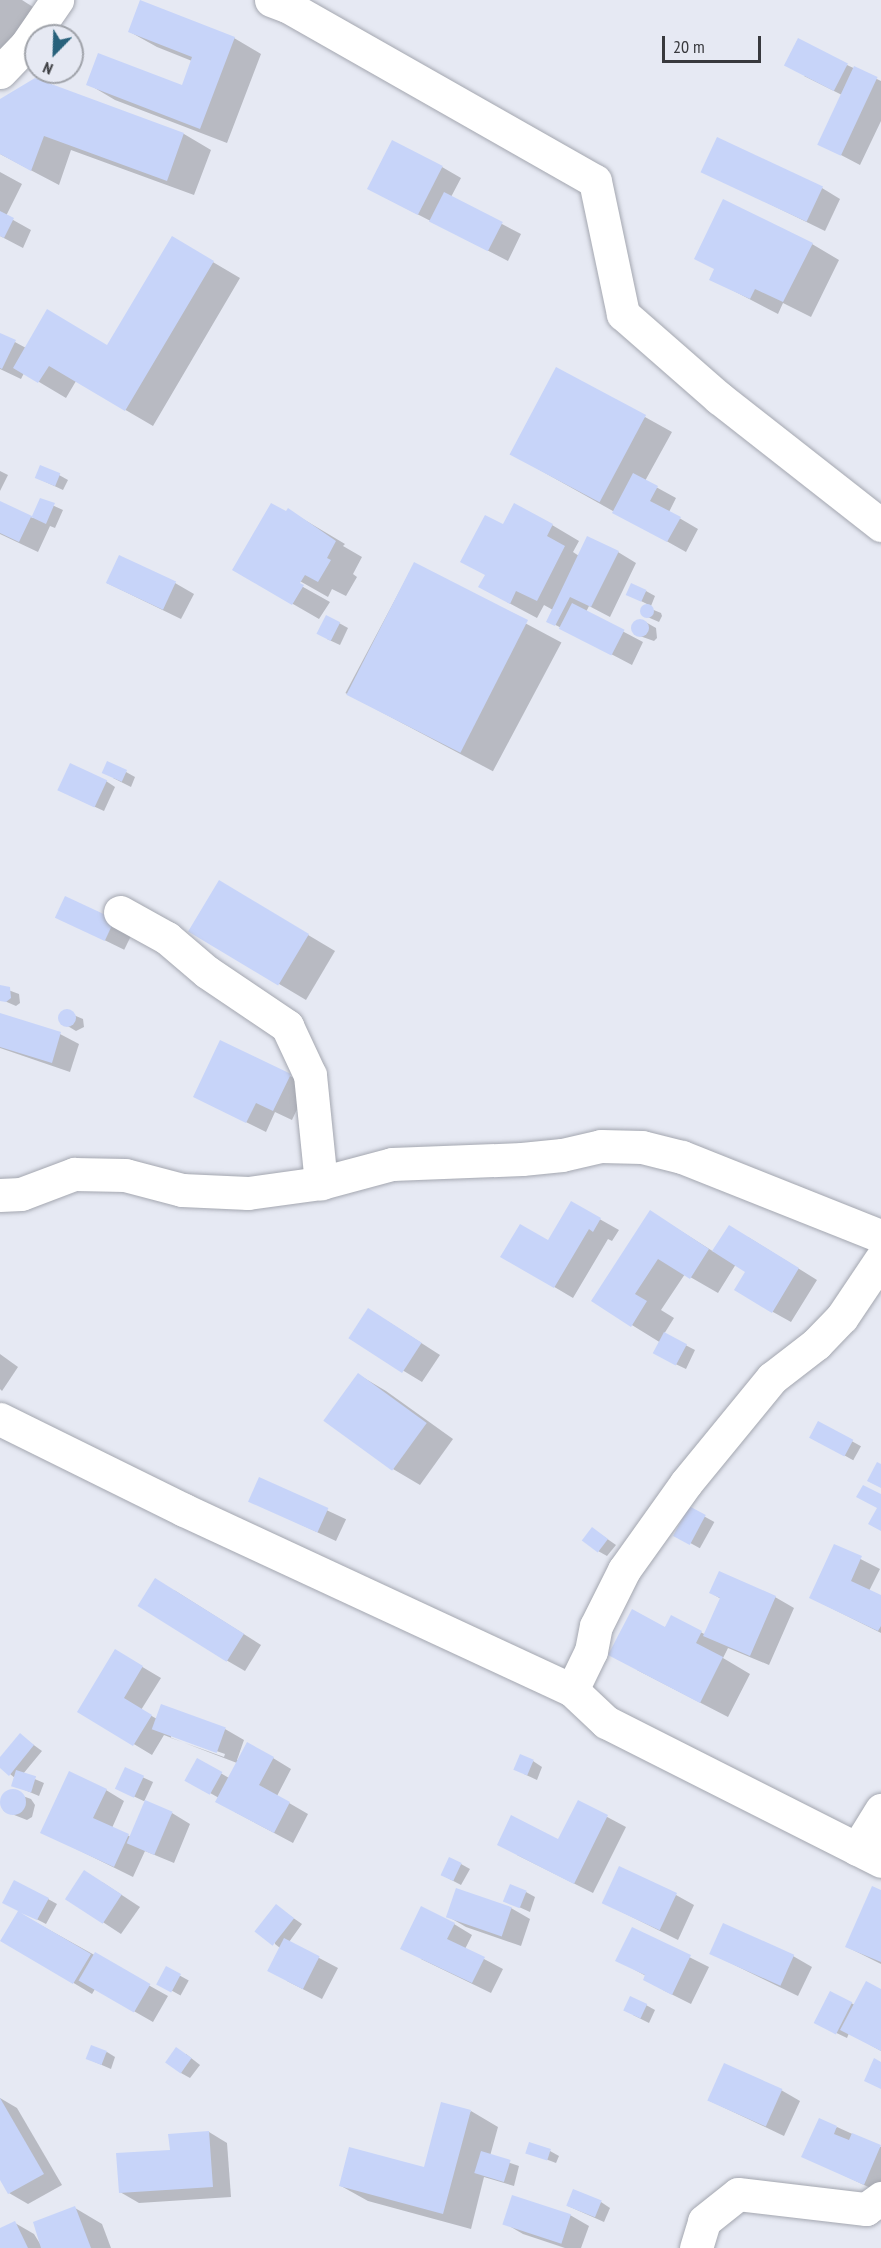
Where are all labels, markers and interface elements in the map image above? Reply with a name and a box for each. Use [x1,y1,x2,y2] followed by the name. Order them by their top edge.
[24,24,84,84] north arrow
[665,24,764,62] scale bar
[673,35,705,58] text: 20 m
[40,58,56,80] text: N

